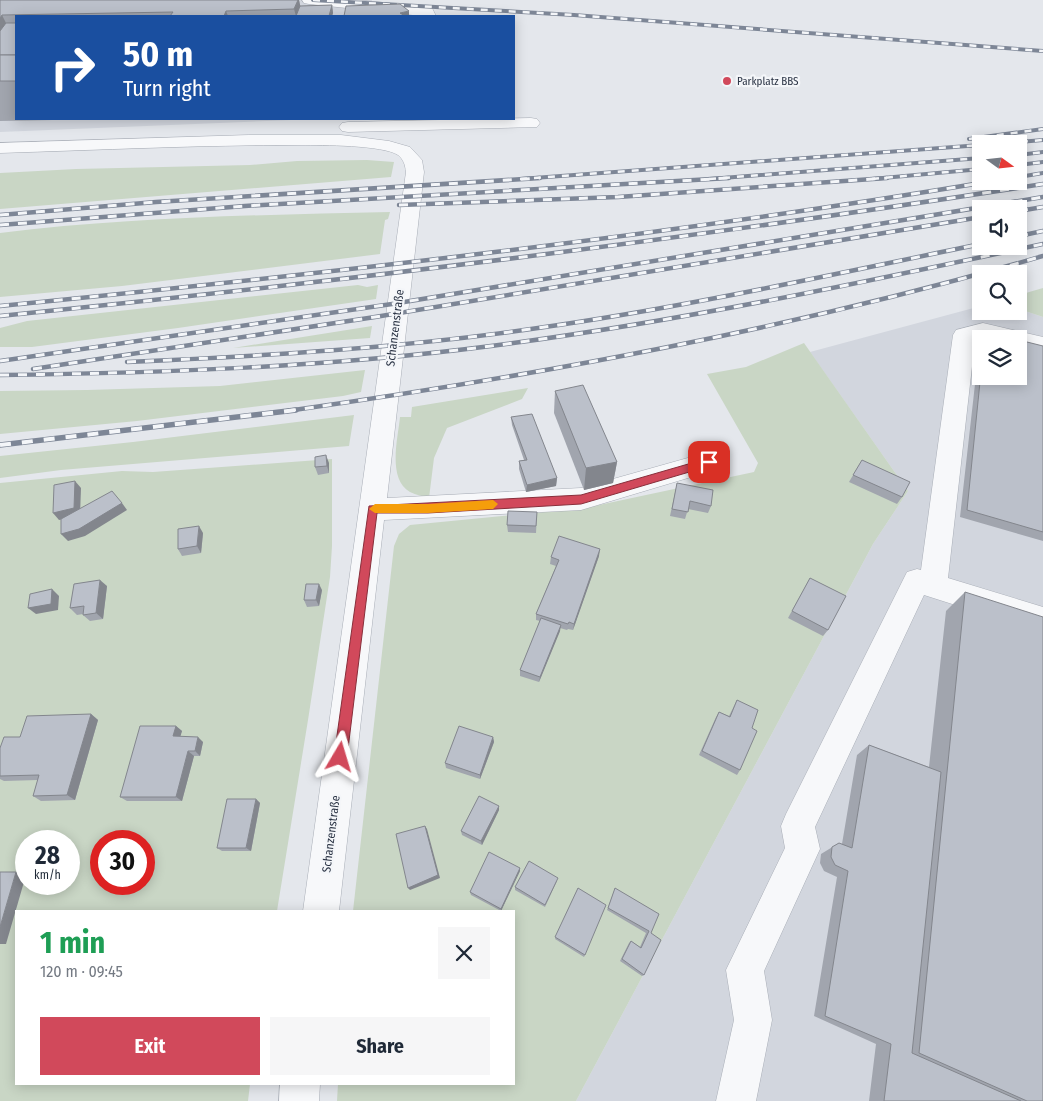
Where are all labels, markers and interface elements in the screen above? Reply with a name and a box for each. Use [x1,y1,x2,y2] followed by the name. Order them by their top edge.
[123,33,193,75] text: 50 m
[40,35,105,100] icon: right
[123,75,211,102] text: Turn right
[721,75,733,87] marker: Parkplatz BBS
[737,75,799,88] place label: Parkplatz BBS
[972,135,1028,190] north arrow
[972,135,1027,385] map controls
[972,200,1027,255] button: sound
[972,265,1027,320] button: search
[383,289,407,367] street label: Schanzenstraße
[972,330,1027,385] button: layers
[688,441,730,483] pin
[695,448,723,476] icon: arrive
[313,730,365,782] position arrow
[319,795,343,873] street label: Schanzenstraße
[90,830,155,895] speed limit sign: 30
[35,841,60,871] text: 28
[34,868,61,882] text: km/h
[40,925,105,961] text: 1 min
[438,927,490,979] button: close
[40,962,123,981] text: 120 m · 09:45
[40,1017,260,1075] button: Exit
[270,1017,490,1075] button: Share

